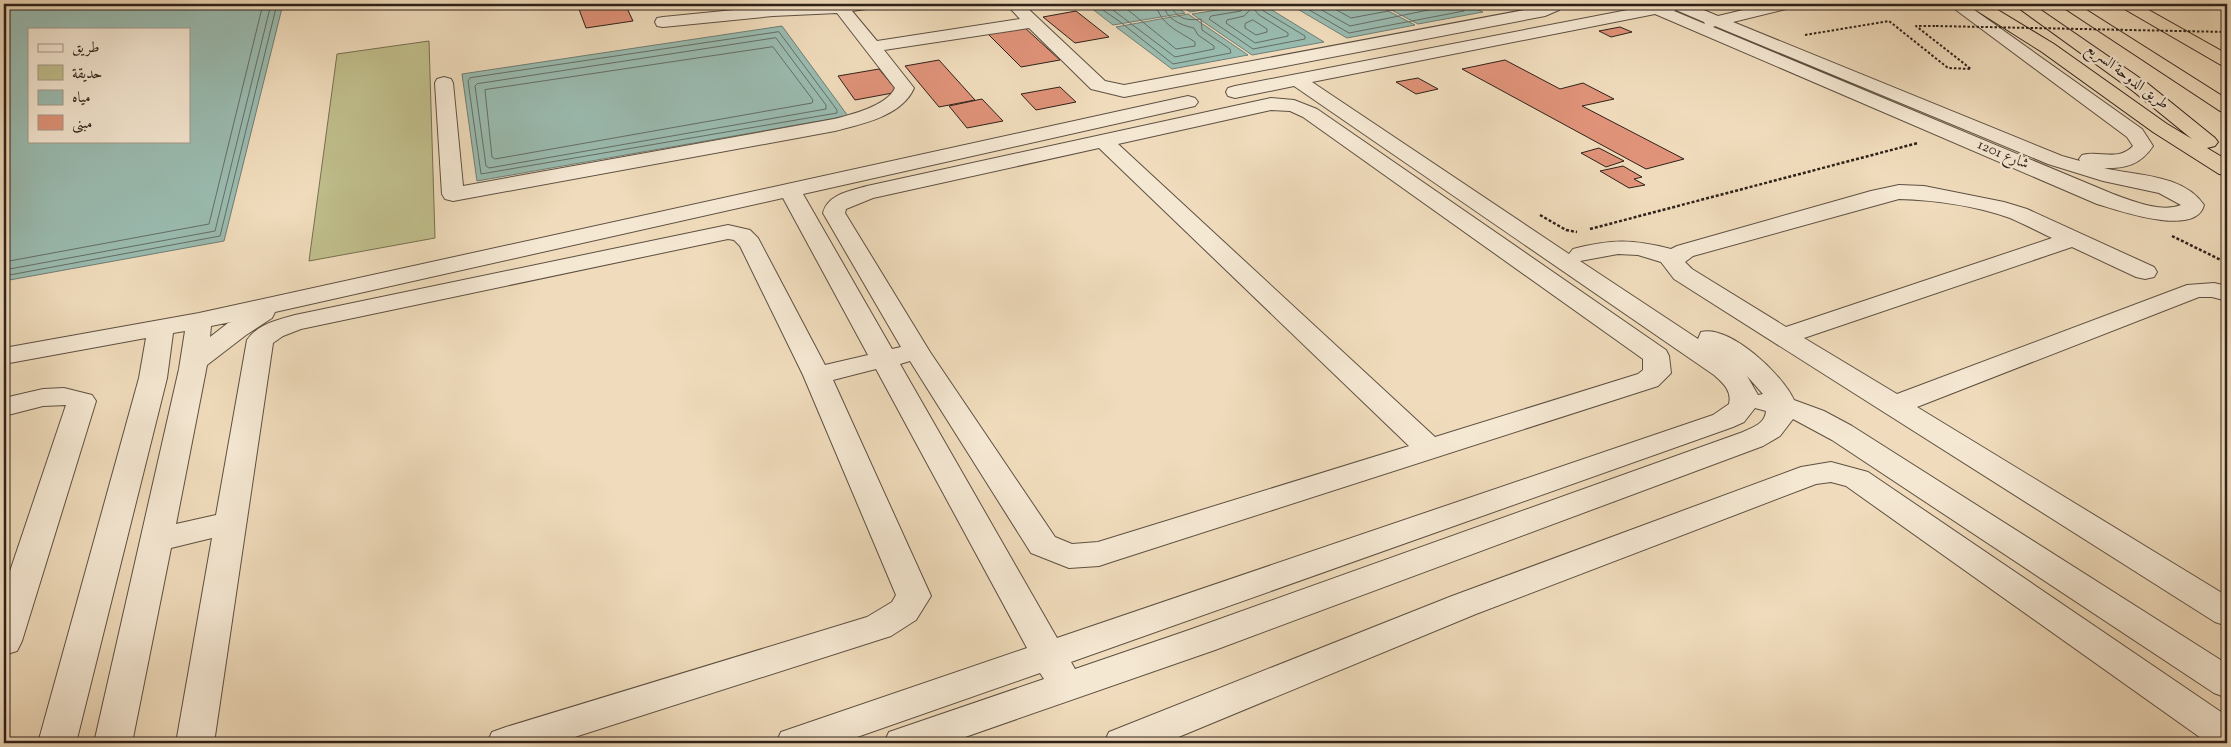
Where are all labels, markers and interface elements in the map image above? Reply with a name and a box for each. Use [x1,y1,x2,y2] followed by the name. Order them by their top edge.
[28,28,190,142] legend
[72,38,99,59] text: طريق
[2080,39,2173,117] street label: طريق الدوحة السريع
[72,64,102,85] text: حديقة
[72,88,90,109] text: مياه
[72,114,92,135] text: مبنى
[1974,135,2032,176] street label: شارع 1201

